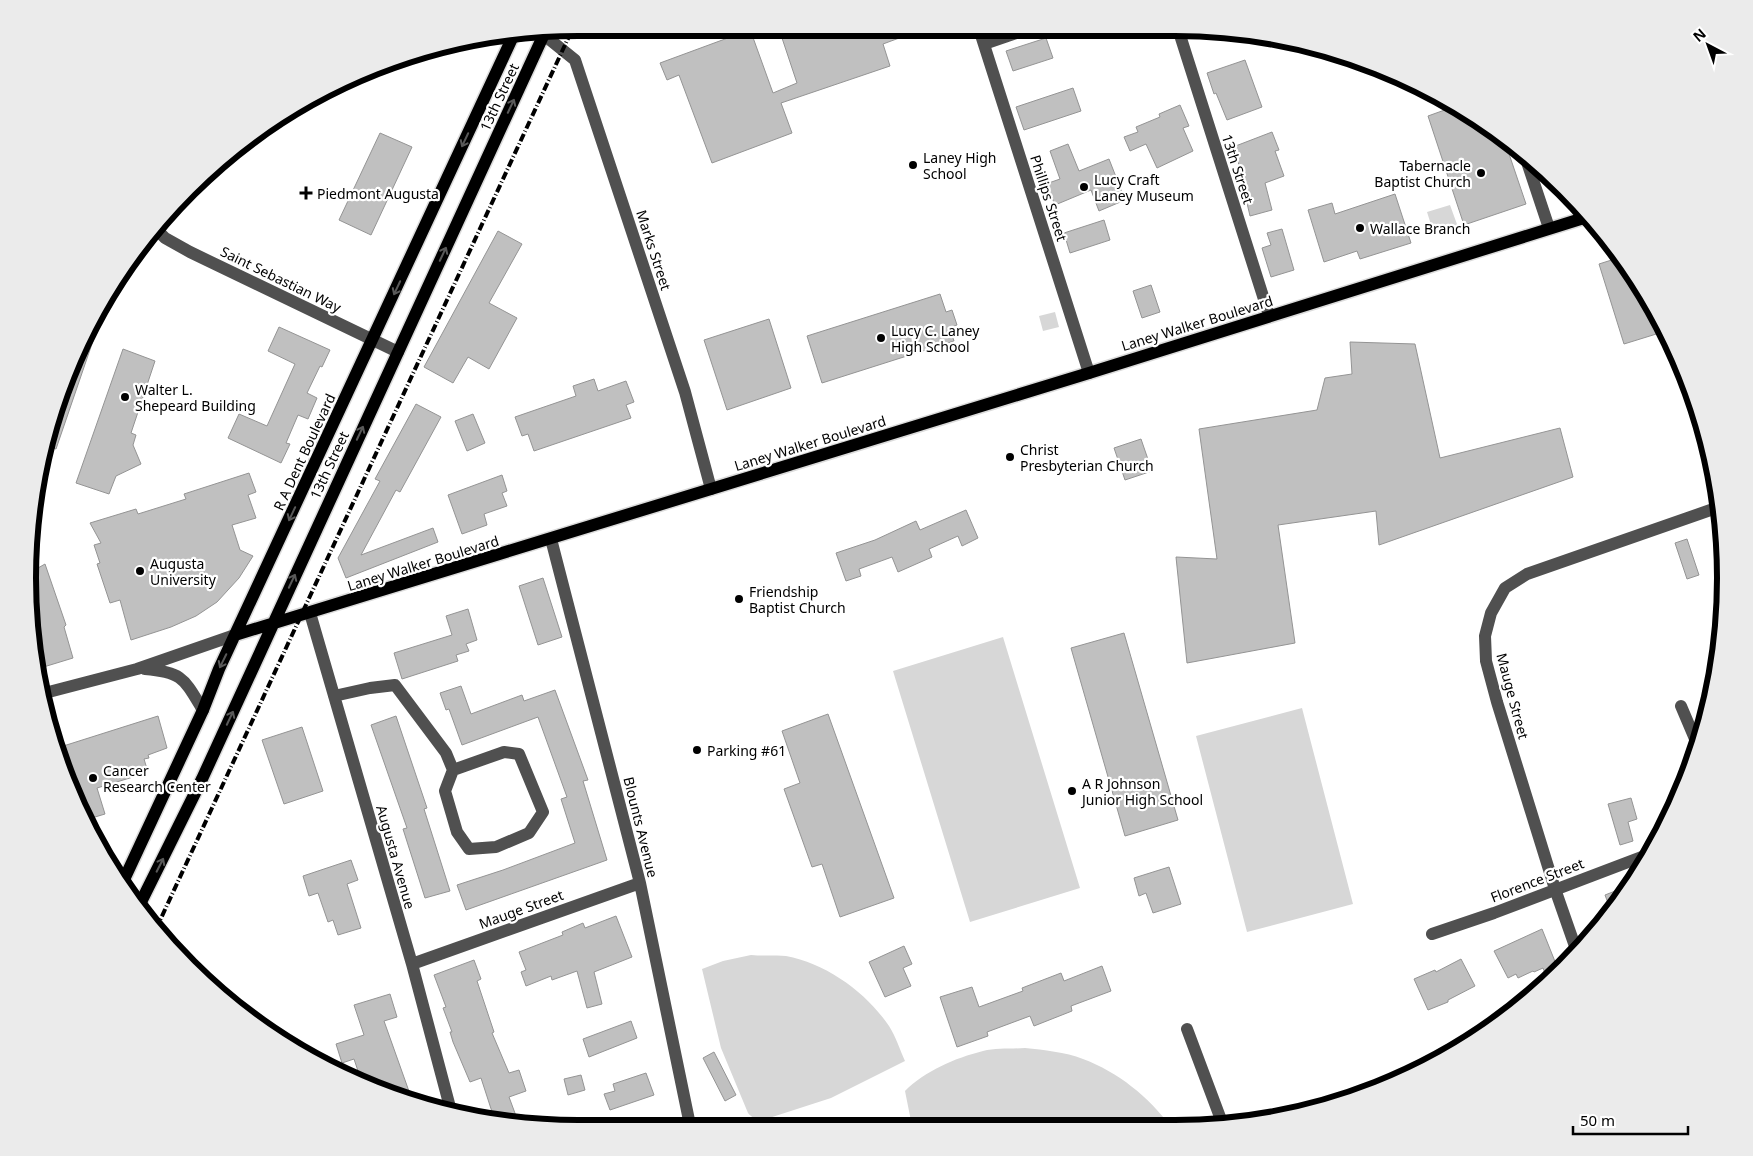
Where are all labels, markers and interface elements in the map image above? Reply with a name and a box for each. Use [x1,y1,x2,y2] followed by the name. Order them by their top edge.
[1683,20,1733,70] north arrow
[1689,24,1710,46] text: N
[475,60,523,134] street label: 13th Street
[507,99,517,114] one-way arrow
[459,132,469,147] one-way arrow
[1218,132,1258,206] street label: 13th Street
[923,148,997,183] place label: Laney High School
[1026,152,1072,244] street label: Phillips Street
[1374,156,1471,191] place label: Tabernacle Baptist Church
[907,159,919,171] marker: Laney High School
[1475,167,1487,179] marker: Tabernacle Baptist Church
[1094,170,1194,205] place label: Lucy Craft Laney Museum
[1078,181,1090,193] marker: Lucy Craft Laney Museum
[317,184,439,203] place label: Piedmont Augusta
[299,186,313,200] marker: Piedmont Augusta
[632,207,676,293] street label: Marks Street
[1370,219,1470,238] place label: Wallace Branch
[1354,222,1366,234] marker: Wallace Branch
[218,242,345,317] street label: Saint Sebastian Way
[439,247,449,262] one-way arrow
[391,280,401,295] one-way arrow
[1119,291,1275,355] street label: Laney Walker Boulevard
[891,321,980,356] place label: Lucy C. Laney High School
[875,332,887,344] marker: Lucy C. Laney High School
[135,380,256,415] place label: Walter L. Shepeard Building
[269,390,339,514] street label: R A Dent Boulevard
[119,391,131,403] marker: Walter L. Shepeard Building
[732,411,888,475] street label: Laney Walker Boulevard
[356,426,366,441] one-way arrow
[305,428,353,502] street label: 13th Street
[1020,440,1154,475] place label: Christ Presbyterian Church
[1004,451,1016,463] marker: Christ Presbyterian Church
[286,507,296,522] one-way arrow
[345,531,501,595] street label: Laney Walker Boulevard
[150,554,217,589] place label: Augusta University
[134,565,146,577] marker: Augusta University
[288,573,298,588] one-way arrow
[749,582,846,617] place label: Friendship Baptist Church
[733,593,745,605] marker: Friendship Baptist Church
[1492,651,1534,741] street label: Mauge Street
[217,654,227,669] one-way arrow
[225,711,235,726] one-way arrow
[707,741,786,760] place label: Parking #61
[691,744,703,756] marker: Parking #61
[103,761,211,796] place label: Cancer Research Center
[87,772,99,784] marker: Cancer Research Center
[1080,774,1203,809] place label: A R Johnson Junior High School
[619,775,663,879] street label: Blounts Avenue
[1066,785,1078,797] marker: A R Johnson Junior High School
[372,803,420,911] street label: Augusta Avenue
[1487,853,1587,907] street label: Florence Street
[156,858,166,873] one-way arrow
[476,885,566,933] street label: Mauge Street
[1573,1104,1688,1136] scale bar
[1580,1110,1615,1130] text: 50 m

